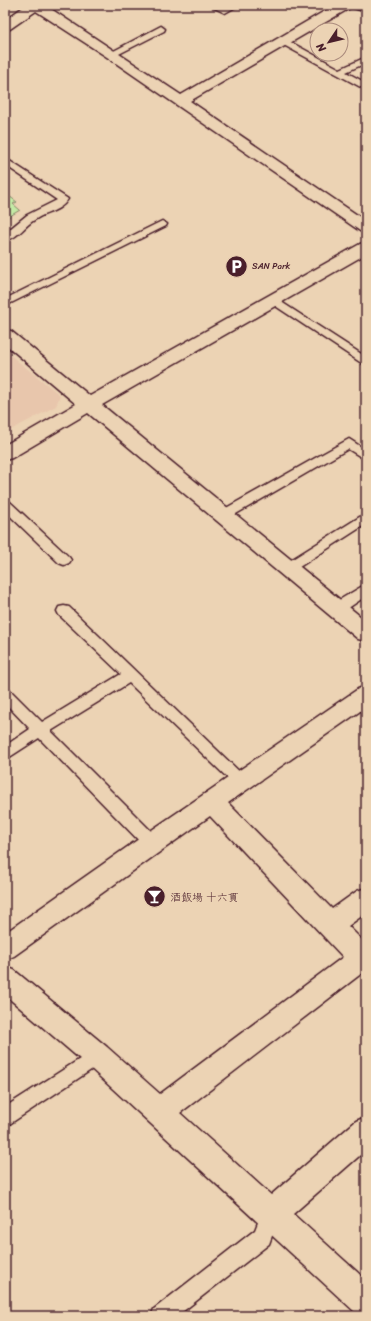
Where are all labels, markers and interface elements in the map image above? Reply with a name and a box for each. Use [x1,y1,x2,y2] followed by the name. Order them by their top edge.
[309,22,349,62] north arrow
[311,39,332,57] text: N
[223,253,249,279] parking icon: SAN Park
[252,258,291,274] place label: SAN Park
[141,884,167,910] bar icon: 酒飯場 十六貫
[170,888,239,907] place label: 酒飯場 十六貫

